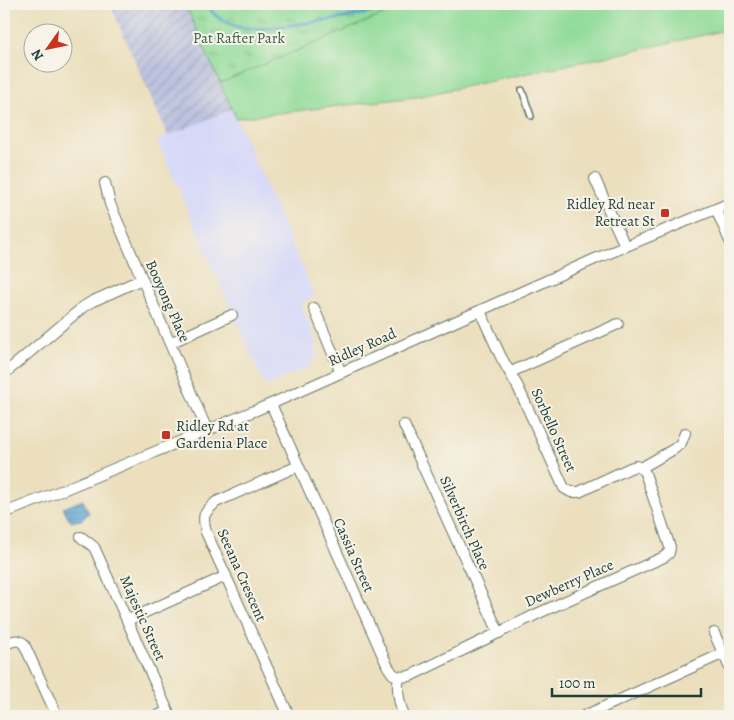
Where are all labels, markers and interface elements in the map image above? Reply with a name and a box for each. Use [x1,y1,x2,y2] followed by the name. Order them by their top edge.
[22,22,72,72] north arrow
[193,28,286,48] park label: Pat Rafter Park
[27,45,48,64] text: N
[566,194,655,231] place label: Ridley Rd near Retreat St
[659,207,671,219] marker: Ridley Rd near Retreat St
[141,257,195,345] street label: Booyong Place
[325,323,400,371] street label: Ridley Road
[527,385,581,475] street label: Sorbello Street
[176,416,268,453] place label: Ridley Rd at Gardenia Place
[160,429,172,441] marker: Ridley Rd at Gardenia Place
[435,473,495,574] street label: Silverbirch Place
[329,515,379,595] street label: Cassia Street
[213,525,271,625] street label: Seeana Crescent
[521,554,617,612] street label: Dewberry Place
[115,572,171,664] street label: Majestic Street
[552,665,700,697] scale bar
[559,673,596,693] text: 100 m

